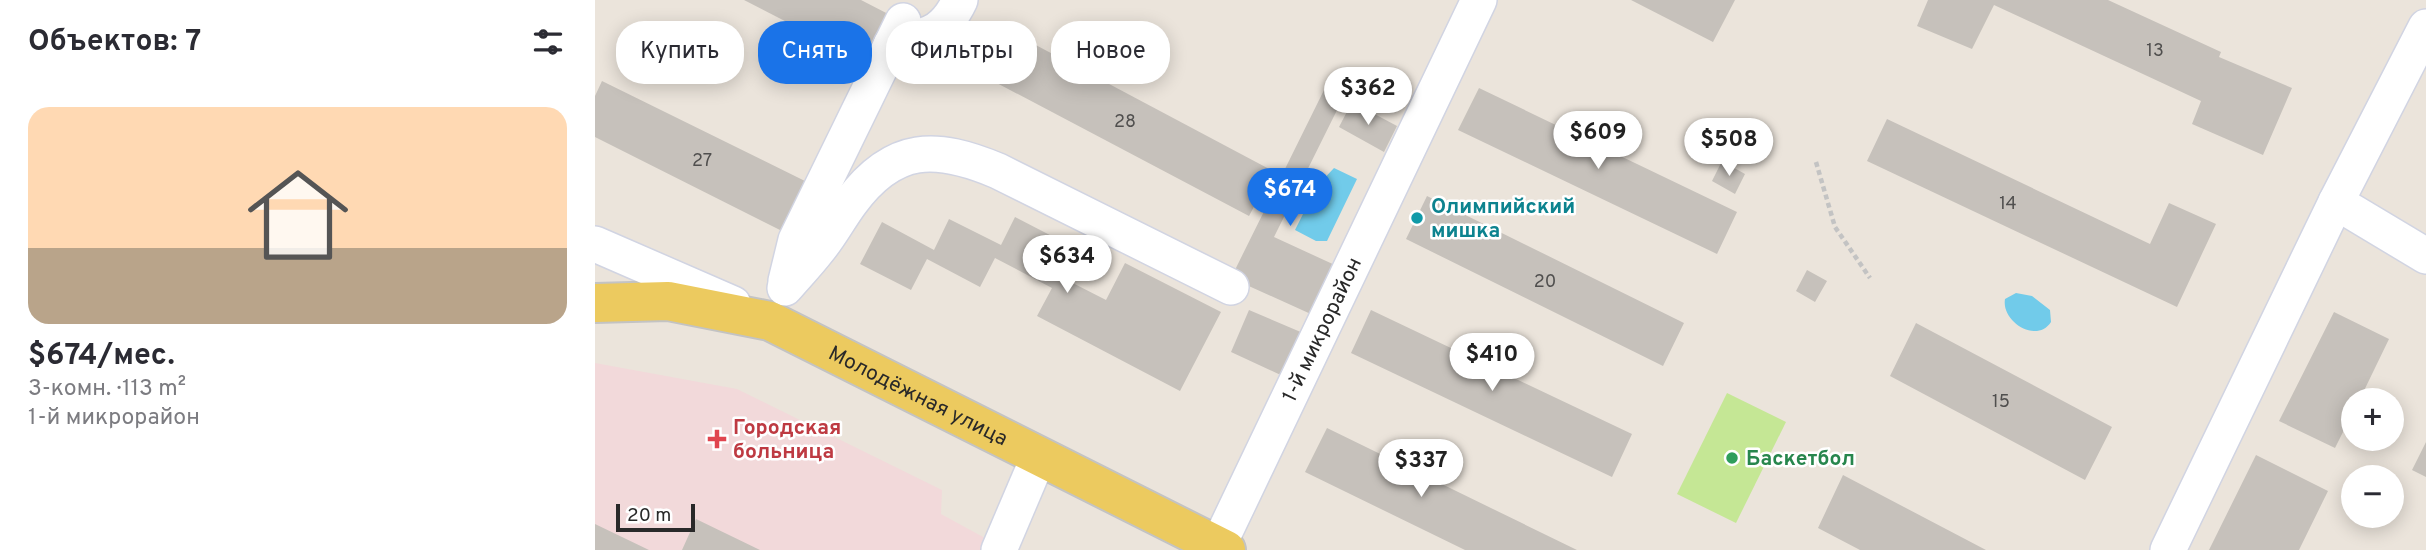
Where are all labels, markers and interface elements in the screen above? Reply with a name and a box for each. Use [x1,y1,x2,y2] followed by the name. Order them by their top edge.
[616,21,744,84] chip: Купить
[758,21,872,84] chip: Снять
[886,21,1037,84] chip: Фильтры
[1051,21,1170,84] chip: Новое
[529,23,567,61] icon: filters
[28,24,201,61] text: Объектов: 7
[2146,40,2164,63] house number: 13
[1327,68,1409,127] pin: $362
[1340,75,1396,104] text: $362
[1114,111,1136,134] house number: 28
[1557,111,1639,171] pin: $609
[1688,118,1770,178] pin: $508
[1569,119,1627,148] text: $609
[1700,126,1758,155] text: $508
[692,150,712,173] house number: 27
[235,152,361,278] icon: home
[1249,168,1331,228] pin: $674
[1263,176,1317,205] text: $674
[1999,193,2017,216] house number: 14
[1431,194,1575,245] place label: Олимпийский мишка
[1409,210,1425,226] marker: Олимпийский мишка
[1026,236,1108,295] pin: $634
[1039,243,1095,272] text: $634
[1277,253,1369,407] street label: 1-й микрорайон
[1534,271,1556,294] house number: 20
[1451,334,1533,393] pin: $410
[28,338,175,375] text: $674/мес.
[823,340,1012,453] street label: Молодёжная улица
[1466,341,1518,370] text: $410
[28,375,186,404] text: 3-комн. · 113 m²
[2341,388,2404,528] map controls
[2341,388,2404,451] button: +
[1992,391,2010,414] house number: 15
[28,404,200,433] text: 1-й микрорайон
[733,415,841,466] place label: Городская больница
[707,429,727,449] marker: Городская больница
[1380,440,1462,499] pin: $337
[1746,446,1855,473] place label: Баскетбол
[1394,447,1448,476] text: $337
[1724,450,1740,466] marker: Баскетбол
[2341,465,2404,528] button: −
[616,501,695,533] scale bar
[627,504,671,528] text: 20 m

